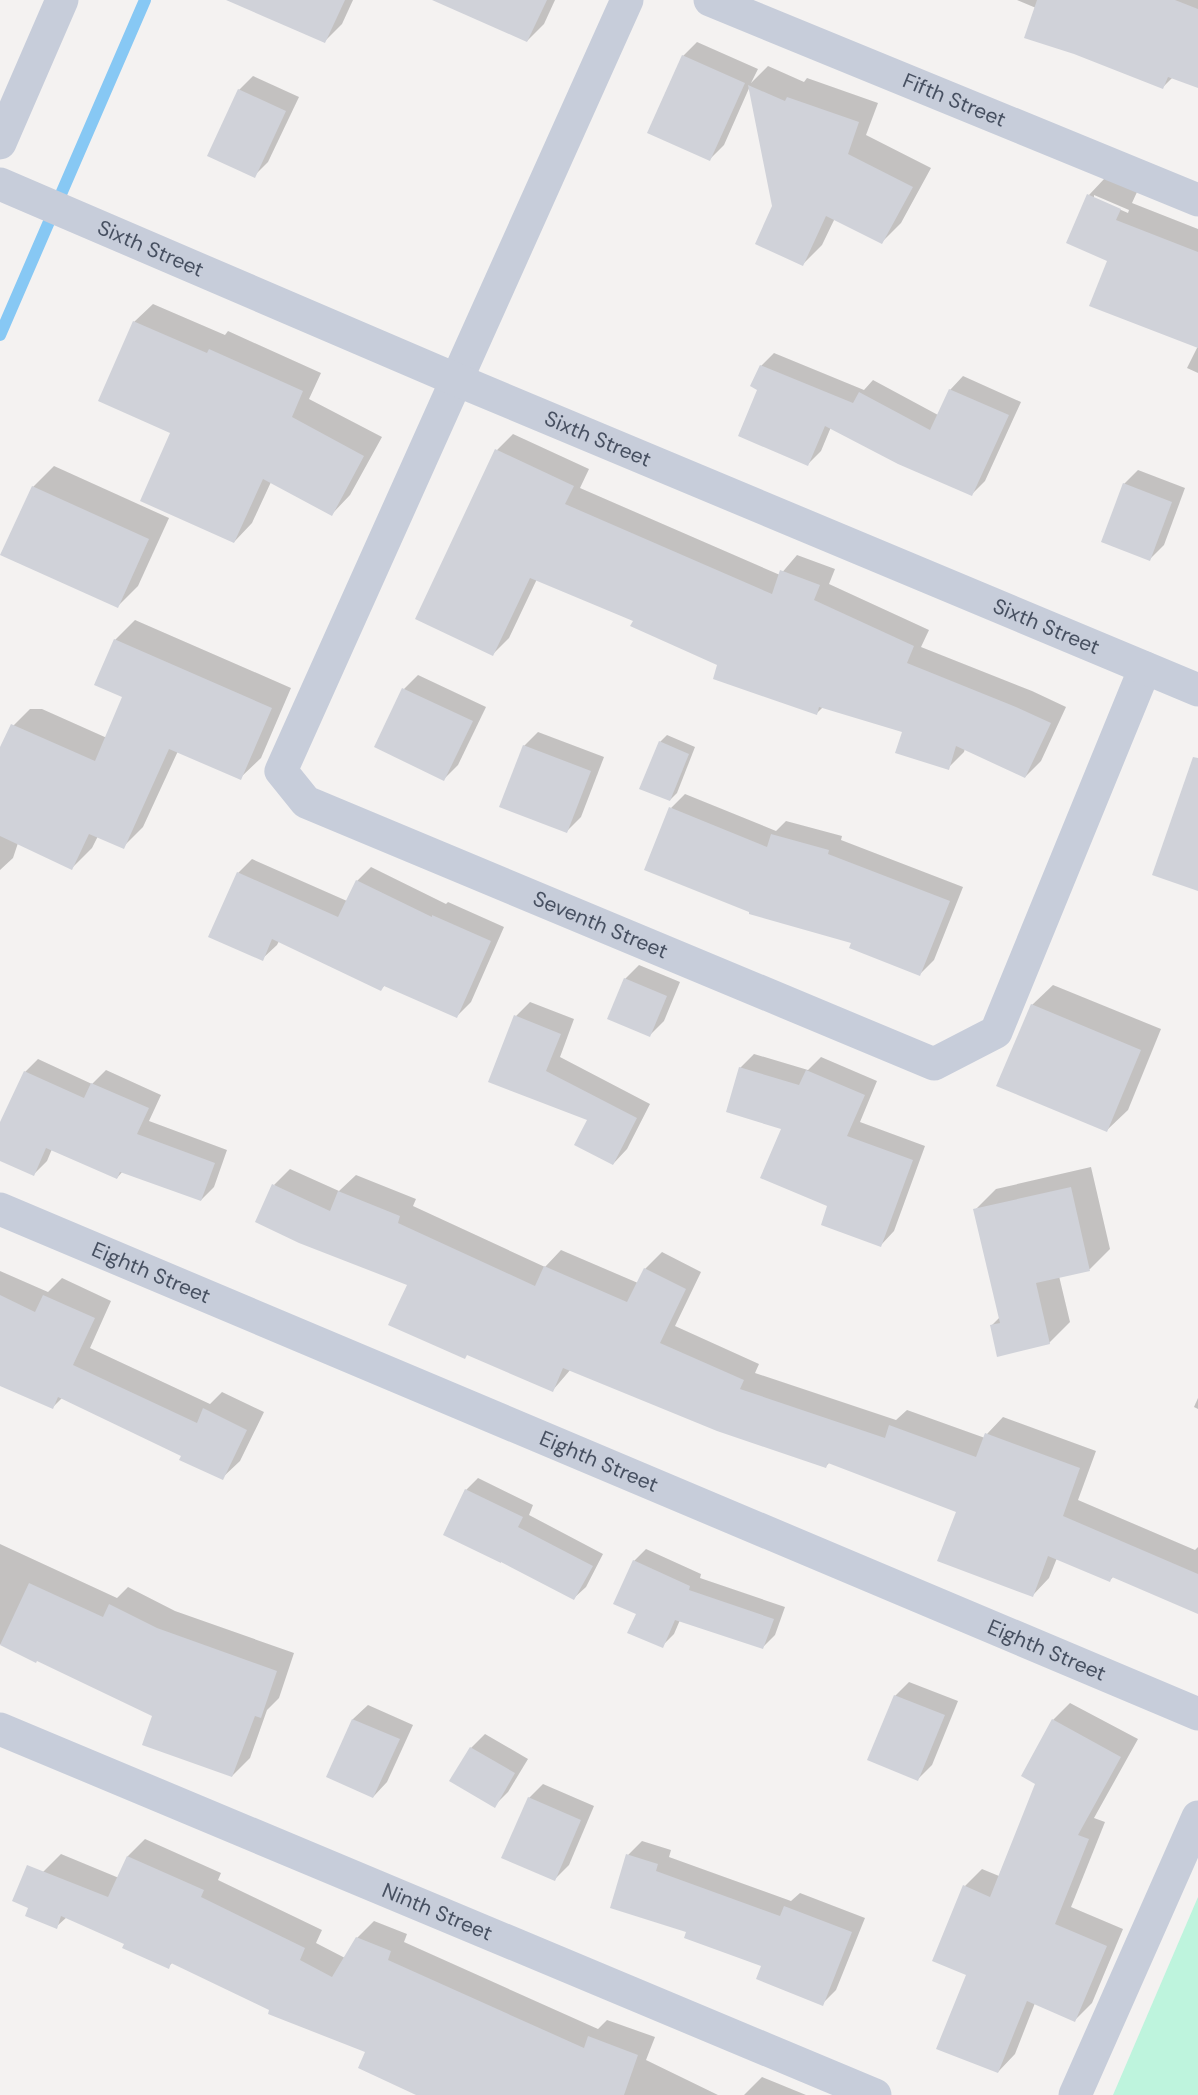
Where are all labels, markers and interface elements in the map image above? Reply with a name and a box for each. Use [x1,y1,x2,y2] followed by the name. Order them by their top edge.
[899,67,1010,134] street label: Fifth Street
[93,213,208,284] street label: Sixth Street
[540,404,655,474] street label: Sixth Street
[989,592,1104,661] street label: Sixth Street
[529,884,672,965] street label: Seventh Street
[88,1235,215,1310] street label: Eighth Street
[535,1424,663,1499] street label: Eighth Street
[983,1613,1110,1688] street label: Eighth Street
[378,1876,497,1947] street label: Ninth Street

